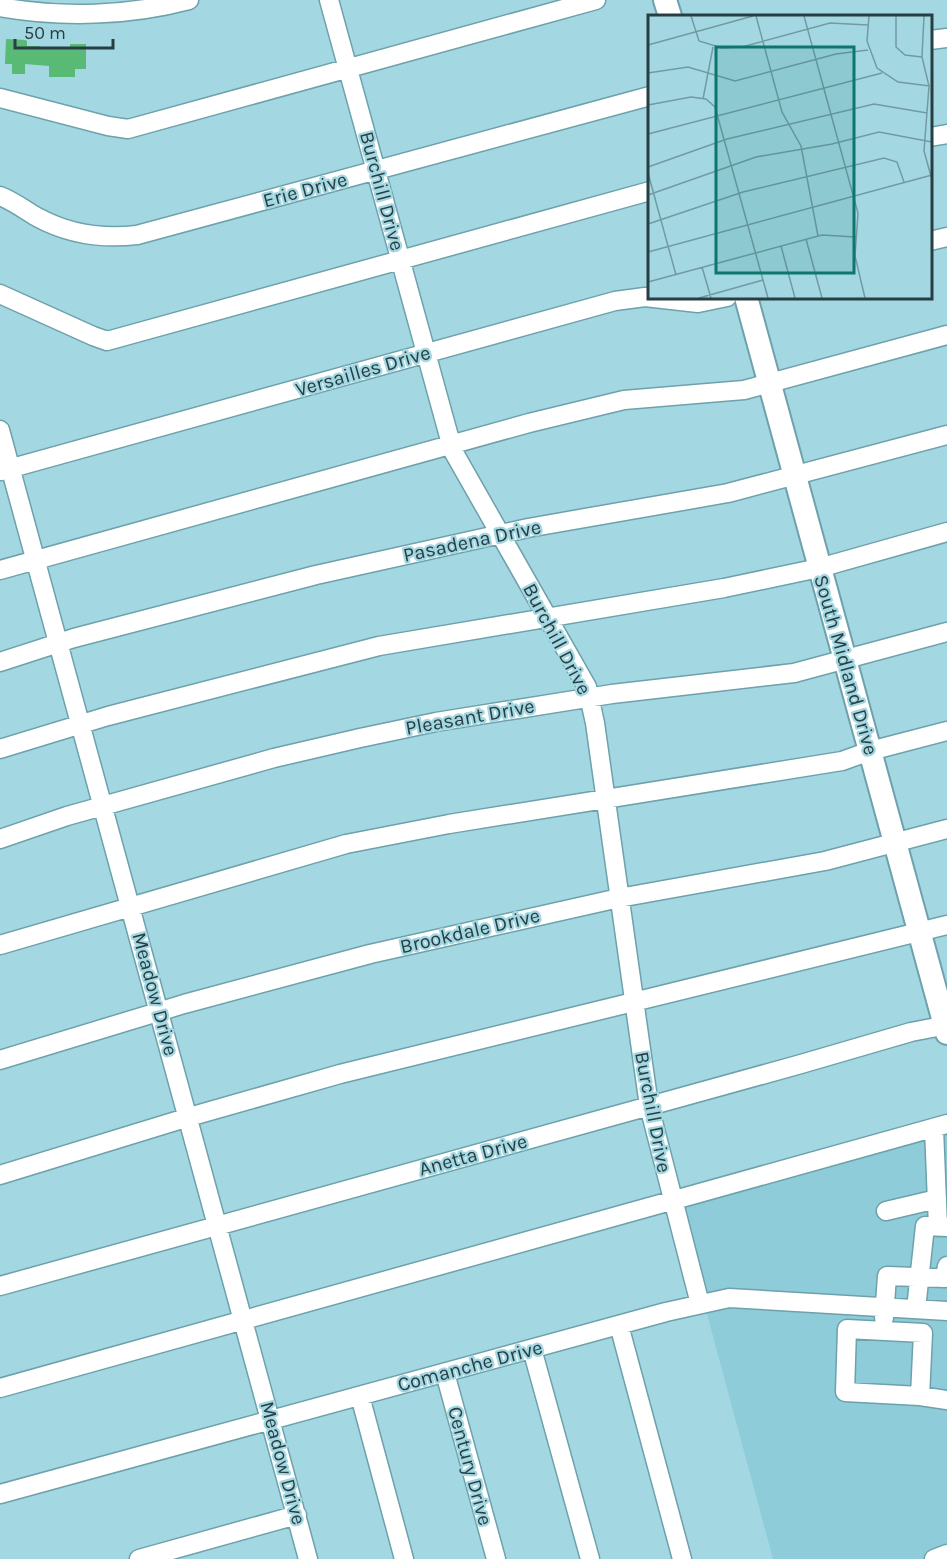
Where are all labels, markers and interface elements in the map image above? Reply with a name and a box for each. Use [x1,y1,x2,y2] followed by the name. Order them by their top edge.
[15,12,112,50] scale bar
[648,15,932,298] inset map
[24,22,66,44] text: 50 m
[355,129,409,253] street label: Burchill Drive
[260,168,350,212] street label: Erie Drive
[293,341,433,401] street label: Versailles Drive
[401,515,543,567] street label: Pasadena Drive
[809,572,883,758] street label: South Midland Drive
[518,579,596,699] street label: Burchill Drive
[404,694,536,740] street label: Pleasant Drive
[398,904,542,958] street label: Brookdale Drive
[127,930,183,1058] street label: Meadow Drive
[630,1050,676,1174] street label: Burchill Drive
[416,1129,530,1181] street label: Anetta Drive
[395,1336,545,1396] street label: Comanche Drive
[255,1399,311,1527] street label: Meadow Drive
[443,1404,497,1528] street label: Century Drive

